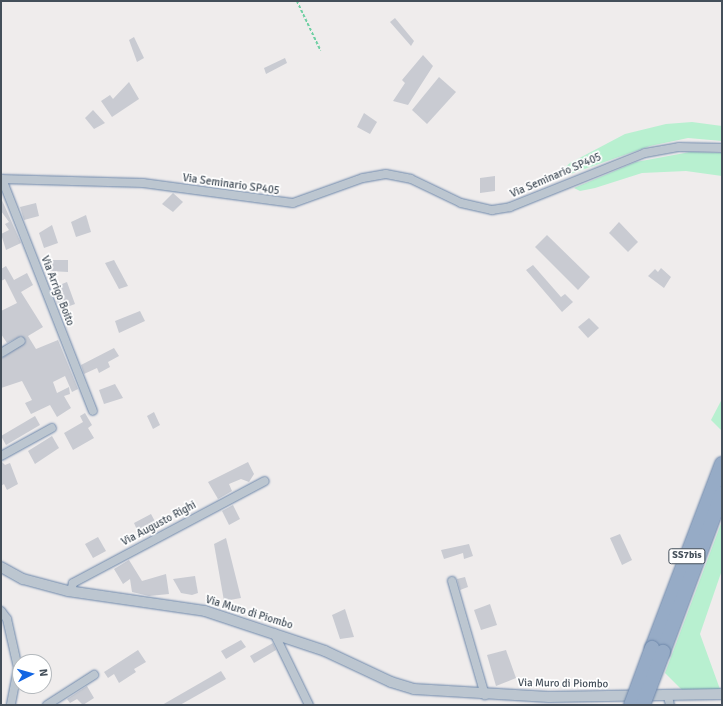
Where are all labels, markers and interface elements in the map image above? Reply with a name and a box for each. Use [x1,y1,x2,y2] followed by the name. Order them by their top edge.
[508,151,604,201] street label: Via Seminario SP405
[182,172,280,198] street label: Via Seminario SP405
[38,254,76,328] street label: Via Arrigo Boito
[119,499,199,549] street label: Via Augusto Righi
[668,548,706,564] road number: SS7bis
[204,593,294,633] street label: Via Muro di Piombo
[12,654,52,694] north arrow
[37,668,50,677] text: N
[518,677,608,691] street label: Via Muro di Piombo

